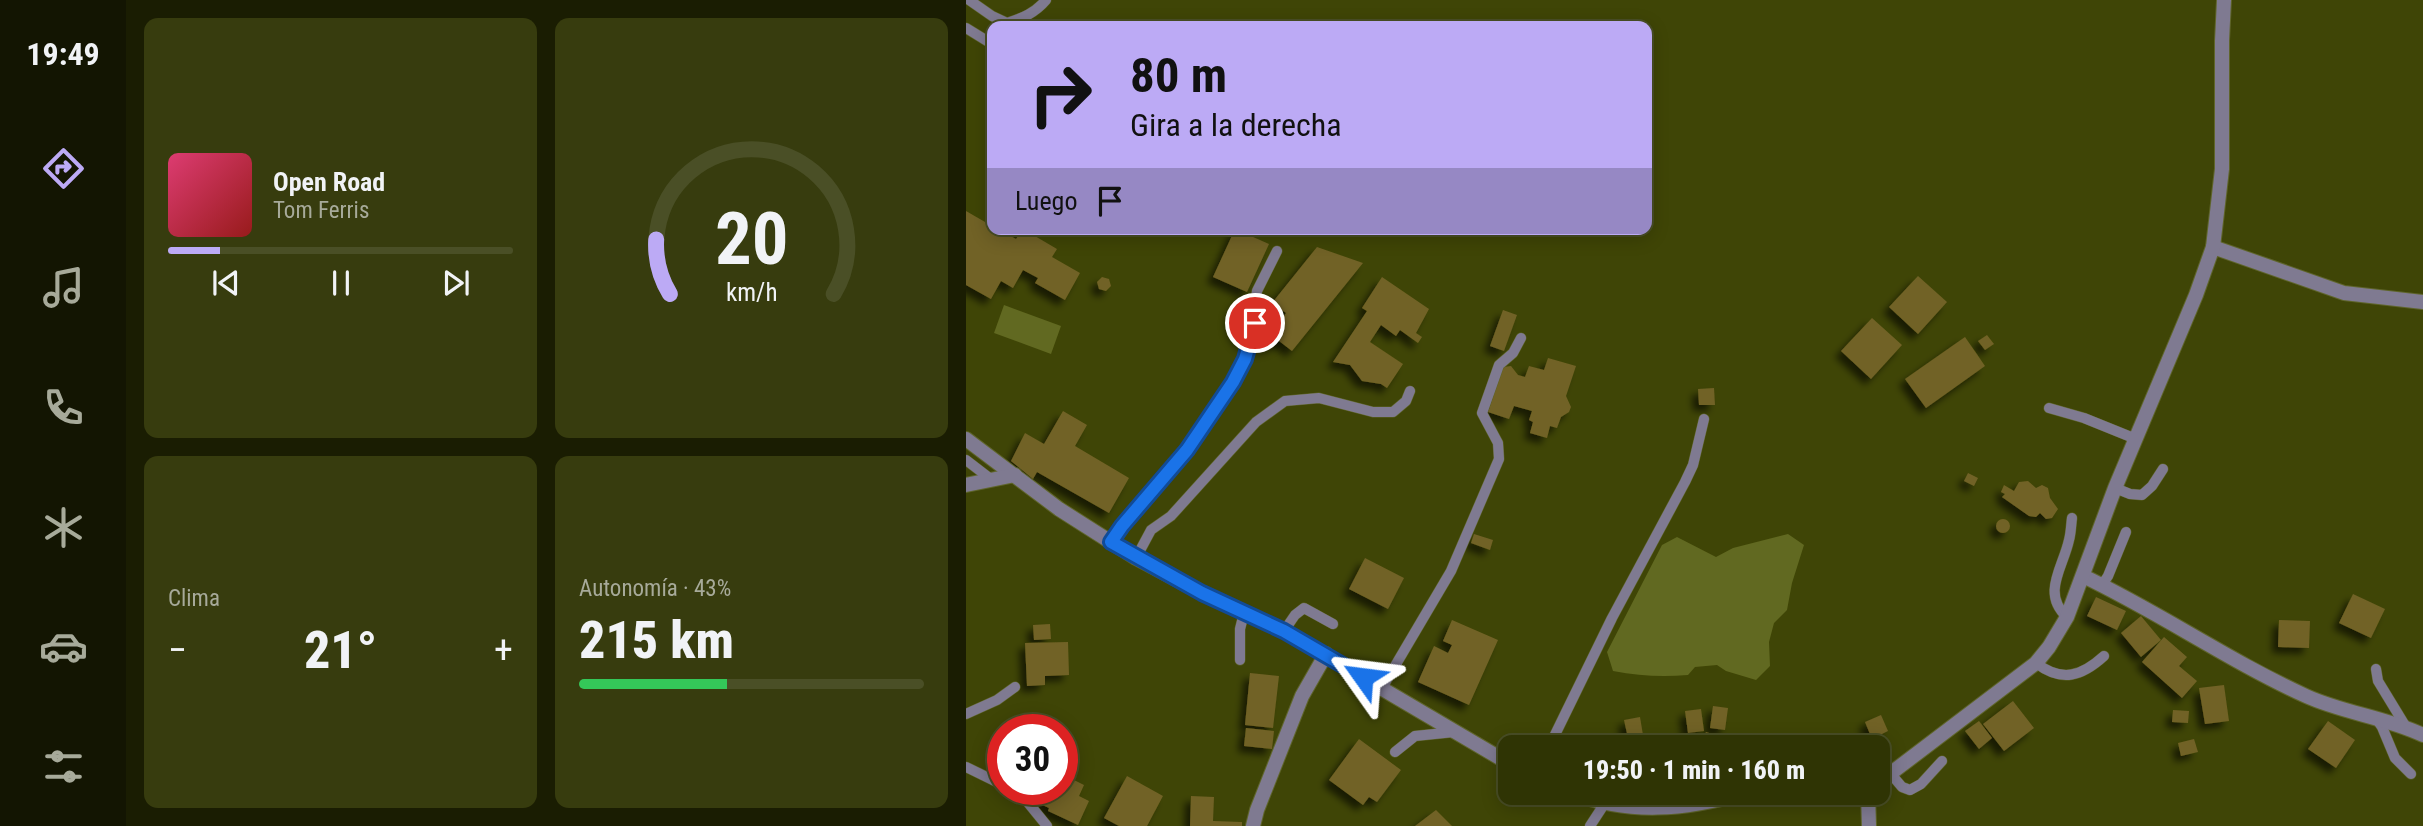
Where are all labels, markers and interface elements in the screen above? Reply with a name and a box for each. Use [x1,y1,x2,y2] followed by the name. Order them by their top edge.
[26,35,100,73] text: 19:49
[1130,47,1227,104] text: 80 m
[1015,49,1106,140] icon: right
[1130,106,1342,144] text: Gira a la derecha
[39,144,88,193] icon: directions
[273,167,385,197] text: Open Road
[1091,182,1129,220] icon: arrive
[1015,186,1077,216] text: Luego
[715,196,788,282] text: 20
[273,197,369,224] text: Tom Ferris
[39,263,88,312] icon: music
[207,264,245,302] icon: previous
[322,264,360,302] icon: pause
[437,264,475,302] icon: next
[726,278,777,307] text: km/h
[1225,293,1285,353] pin
[1236,304,1274,342] icon: arrive
[39,383,88,432] icon: phone
[39,503,88,552] icon: climate
[579,575,731,602] text: Autonomía · 43%
[168,585,220,612] text: Clima
[579,610,734,671] text: 215 km
[304,620,377,681] text: 21°
[39,622,88,671] icon: car
[168,628,187,672] text: −
[494,628,513,672] text: +
[1326,640,1400,714] position arrow
[987,714,1078,805] speed limit sign: 30
[39,742,88,791] icon: filters
[1583,755,1805,785] text: 19:50 · 1 min · 160 m

